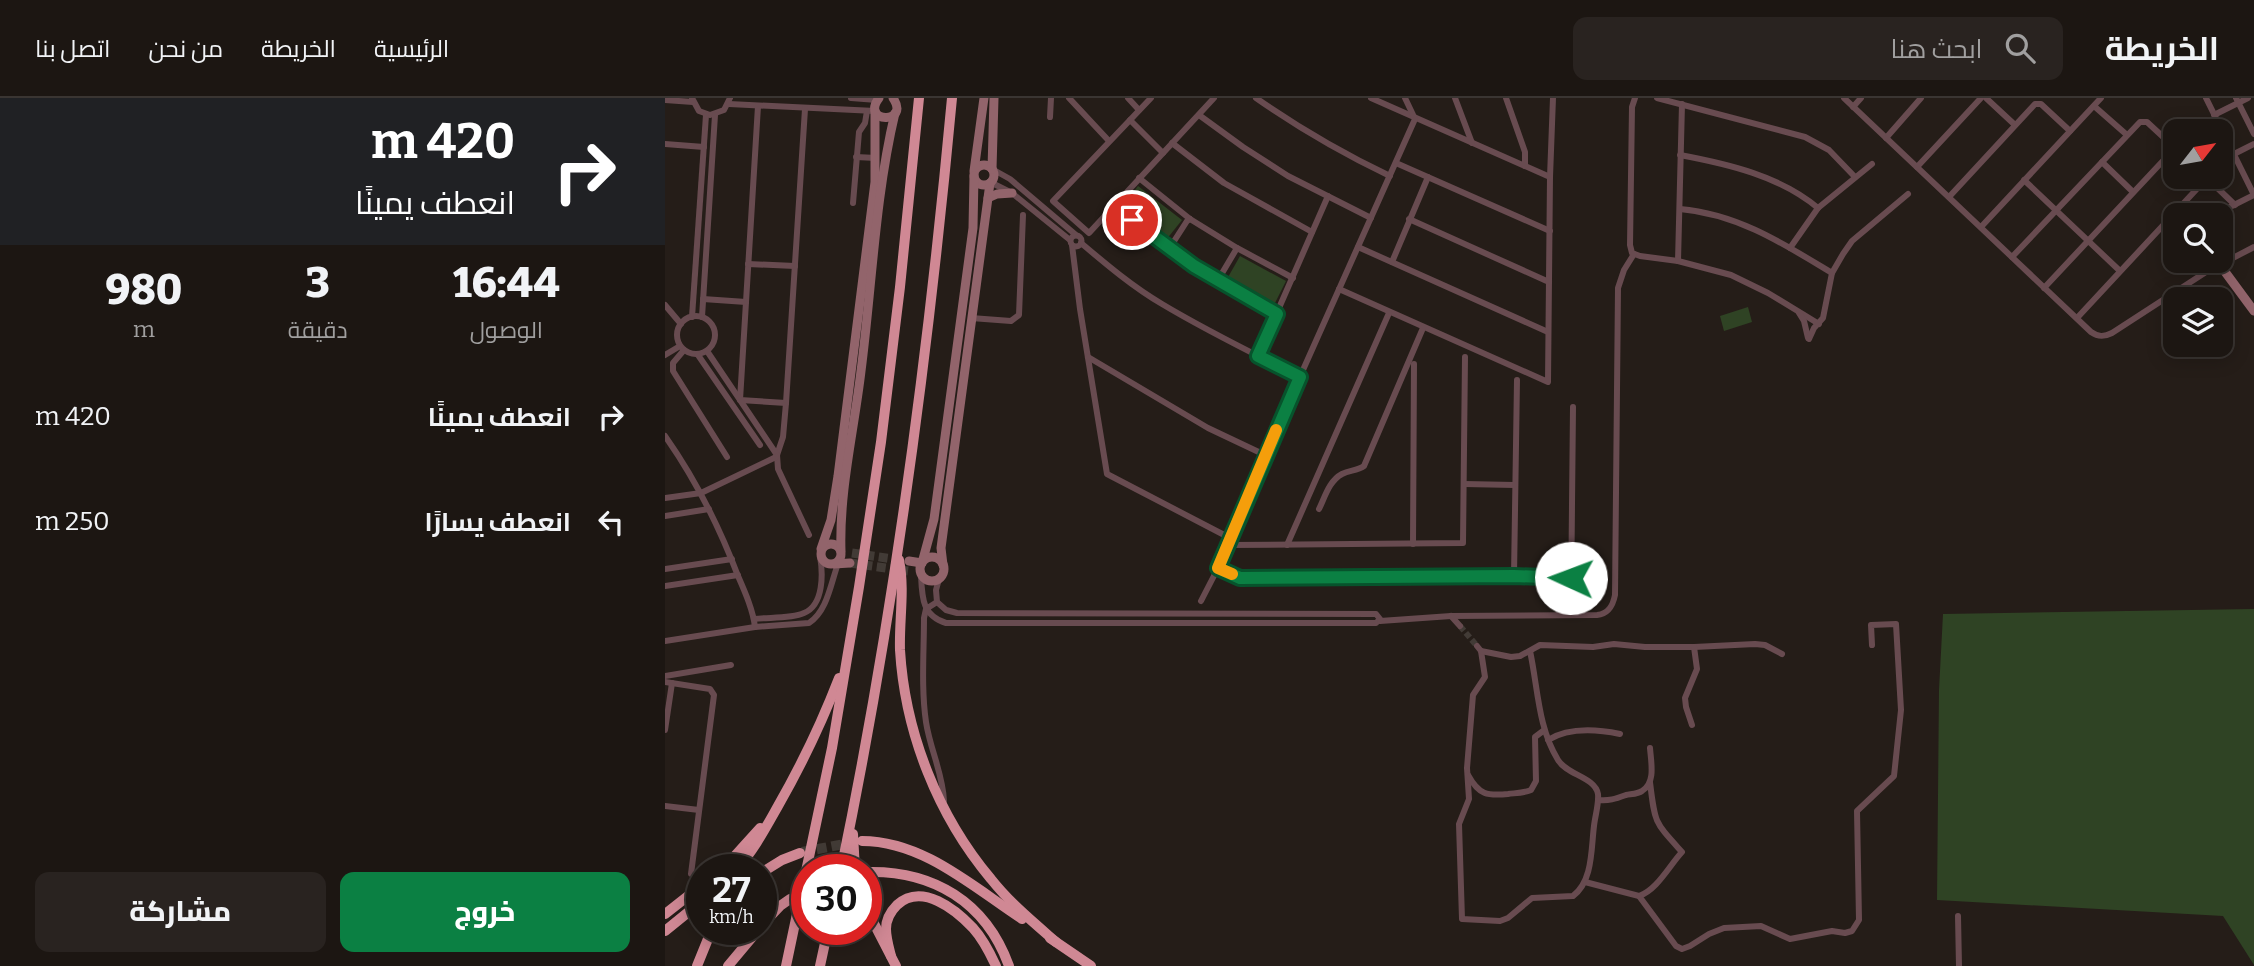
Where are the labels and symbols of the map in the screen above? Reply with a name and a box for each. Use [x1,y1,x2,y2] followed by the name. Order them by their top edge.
[2163,119,2233,189] north arrow
[1102,190,1162,250] pin
[1534,541,1608,615] position arrow
[791,854,882,945] speed limit sign: 30

